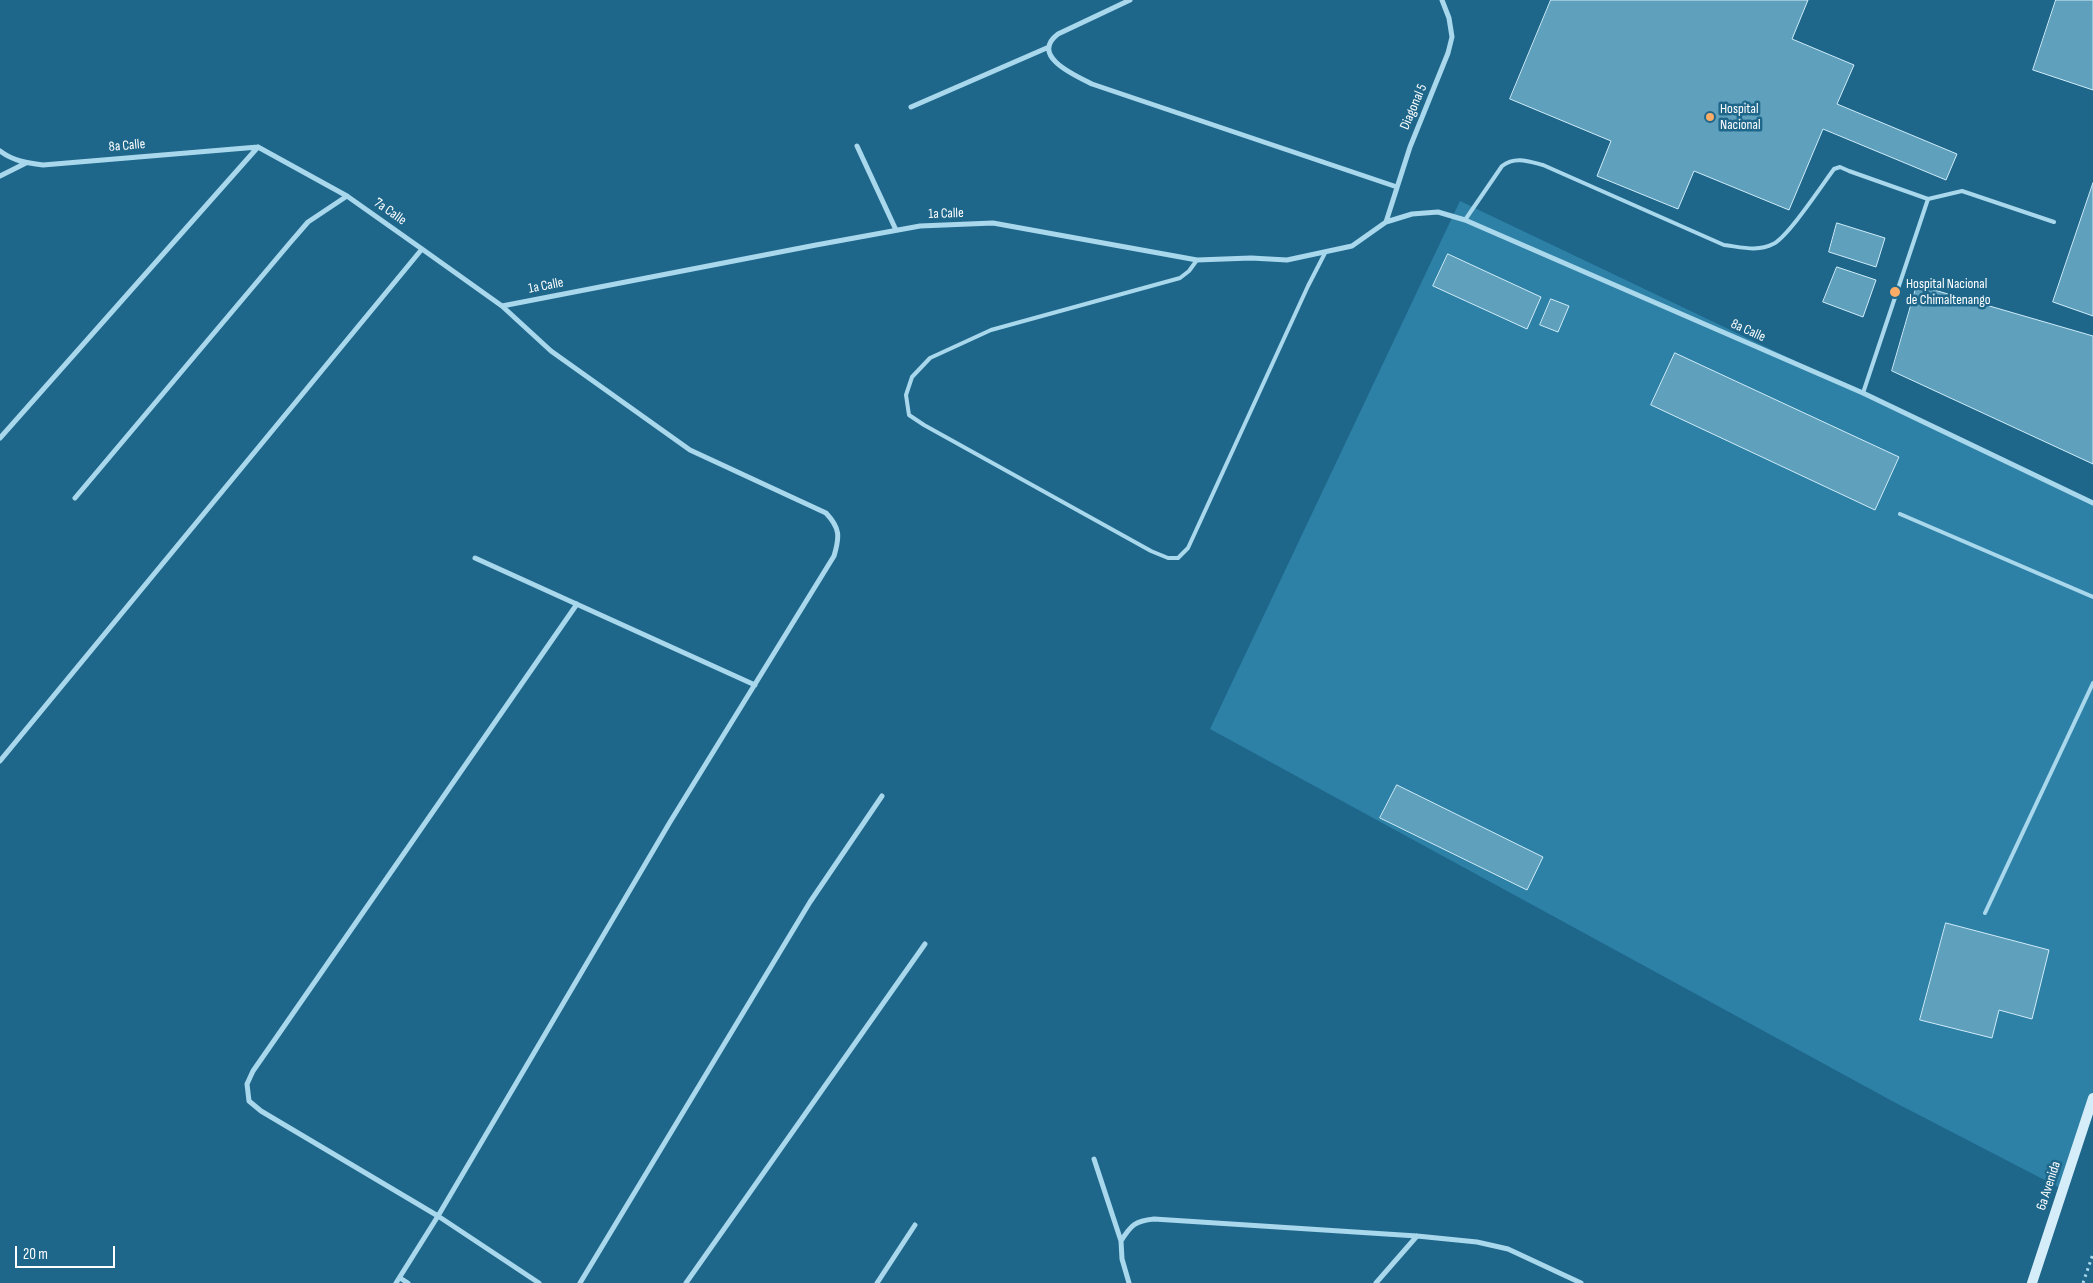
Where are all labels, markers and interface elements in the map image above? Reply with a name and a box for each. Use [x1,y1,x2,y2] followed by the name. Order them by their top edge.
[1397,82,1431,132] street label: Diagonal 5
[1720,101,1761,134] place label: Hospital Nacional
[1704,111,1716,123] marker: Hospital Nacional
[108,136,146,156] street label: 8a Calle
[371,195,409,229] street label: 7a Calle
[928,205,964,223] street label: 1a Calle
[527,274,565,298] street label: 1a Calle
[1906,276,1991,308] place label: Hospital Nacional de Chimaltenango
[1888,285,1902,299] marker: Hospital Nacional de Chimaltenango
[1728,316,1768,346] street label: 8a Calle
[2033,1159,2065,1213] street label: 6a Avenida
[18,1236,118,1268] scale bar
[23,1245,48,1264] text: 20 m

